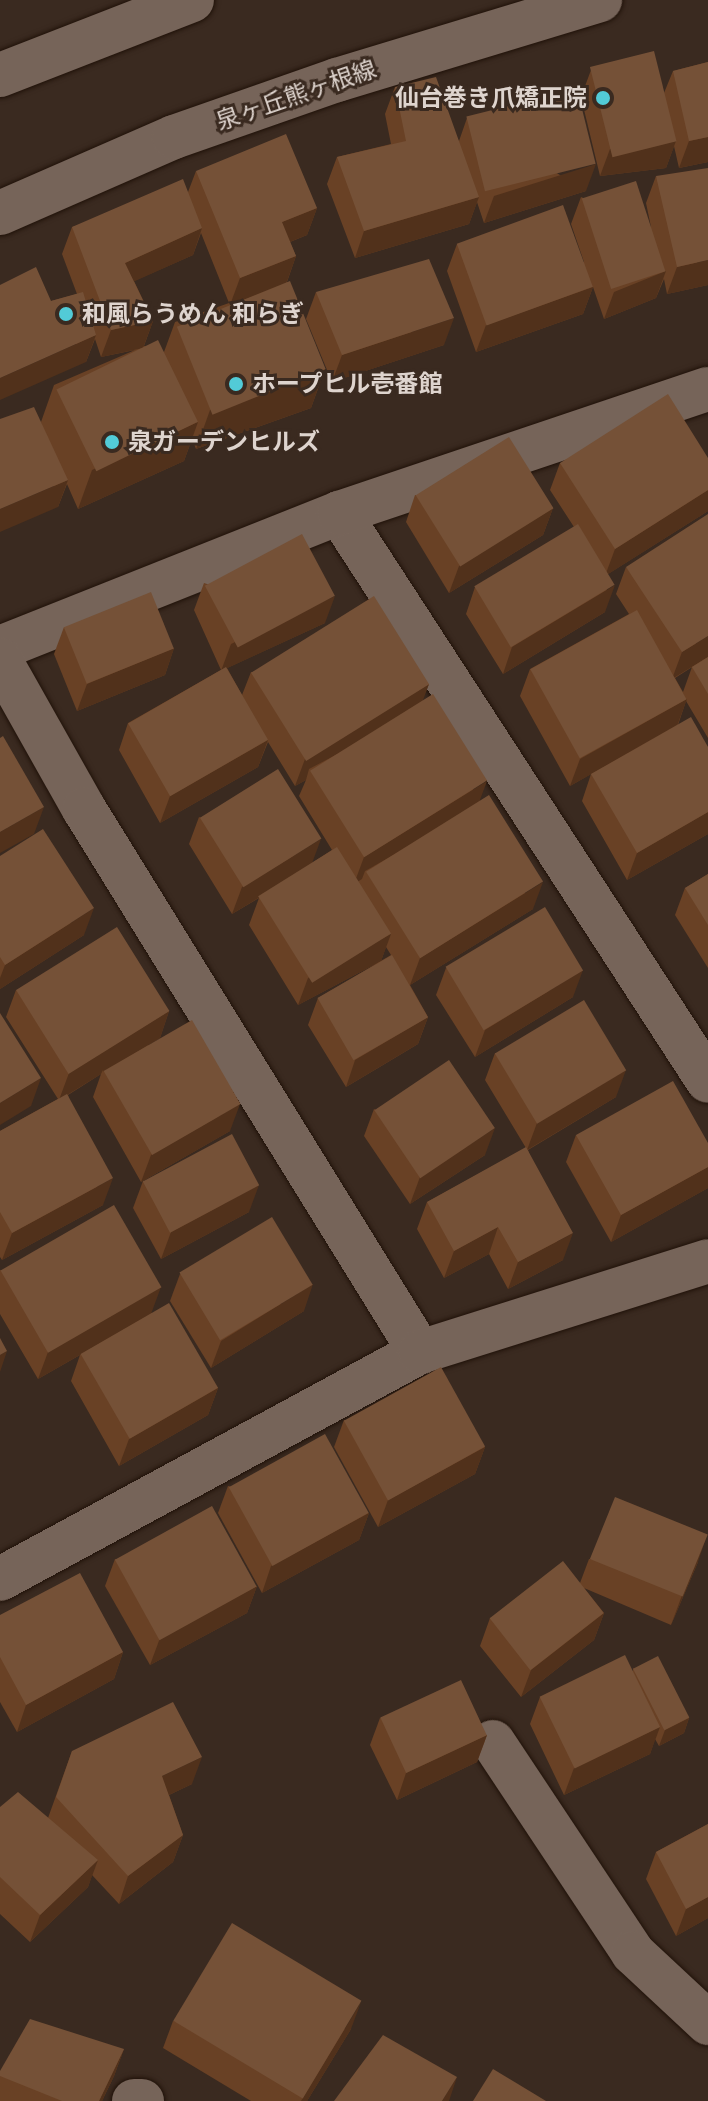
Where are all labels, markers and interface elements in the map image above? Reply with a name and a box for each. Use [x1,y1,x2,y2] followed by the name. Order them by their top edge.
[212,54,380,136] street label: 泉ヶ丘熊ヶ根線
[395,84,587,112] place label: 仙台巻き爪矯正院
[594,89,612,107] marker: 仙台巻き爪矯正院
[82,300,304,328] place label: 和風らうめん 和らぎ
[57,305,75,323] marker: 和風らうめん 和らぎ
[252,370,444,398] place label: ホープヒル壱番館
[227,375,245,393] marker: ホープヒル壱番館
[128,428,320,456] place label: 泉ガーデンヒルズ
[103,433,121,451] marker: 泉ガーデンヒルズ

